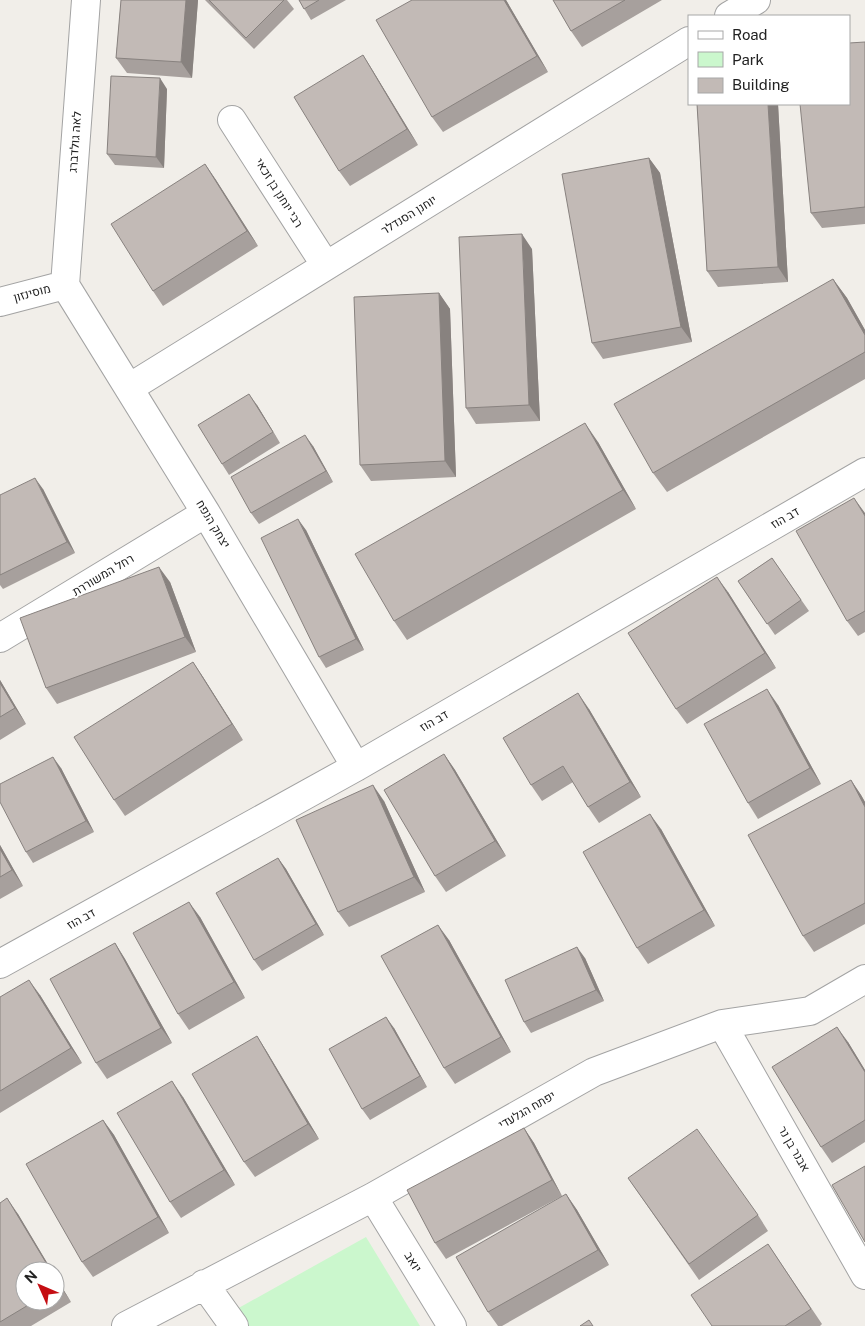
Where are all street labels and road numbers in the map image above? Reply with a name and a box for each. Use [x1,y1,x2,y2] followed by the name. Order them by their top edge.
[66,111,84,173] street label: לאה גולדברג
[252,156,306,230] street label: רבי יוחנן בן זכאי
[379,192,439,238] street label: יוחנן הסנדלר
[12,281,52,305] street label: מוסינזון
[193,497,233,551] street label: יצחק הנפח
[768,504,802,532] street label: דב הוז
[70,551,136,599] street label: רחל המשוררת
[417,707,451,735] street label: דב הוז
[64,906,98,932] street label: דב הוז
[496,1088,558,1132] street label: יפתח הגלעדי
[775,1124,813,1174] street label: אבנר בן נר
[402,1249,424,1275] street label: יואב

